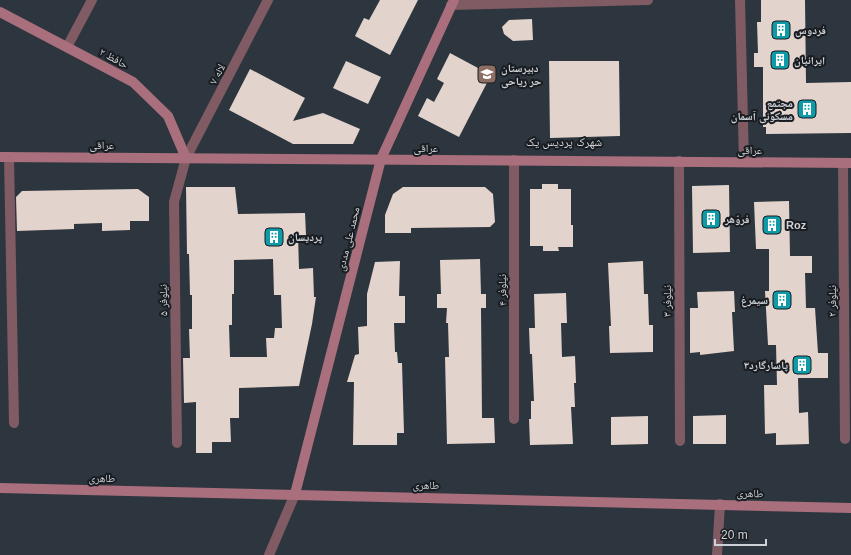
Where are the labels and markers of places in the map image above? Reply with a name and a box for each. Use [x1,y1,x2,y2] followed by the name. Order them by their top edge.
[770,19,792,41] building icon: فردوس
[795,24,826,38] place label: فردوس
[769,49,791,71] building icon: ایرانیان
[794,54,825,68] place label: ایرانیان
[501,62,541,89] place label: دبیرستان حر ریاحی
[476,63,498,85] school or university icon: دبیرستان حر ریاحی
[731,97,793,124] place label: مجتمع مسکونی آسمان
[796,98,818,120] building icon: مجتمع مسکونی آسمان
[700,208,722,230] building icon: فروّهر
[724,213,750,226] place label: فروّهر
[761,214,783,236] building icon: Roz
[786,219,807,231] place label: Roz
[263,226,285,248] building icon: پردیسان
[288,231,322,245] place label: پردیسان
[771,289,793,311] building icon: سیمرغ
[741,294,768,308] place label: سیمرغ
[791,354,813,376] building icon: پاسارگارد۳
[744,359,788,372] place label: پاسارگارد۳

